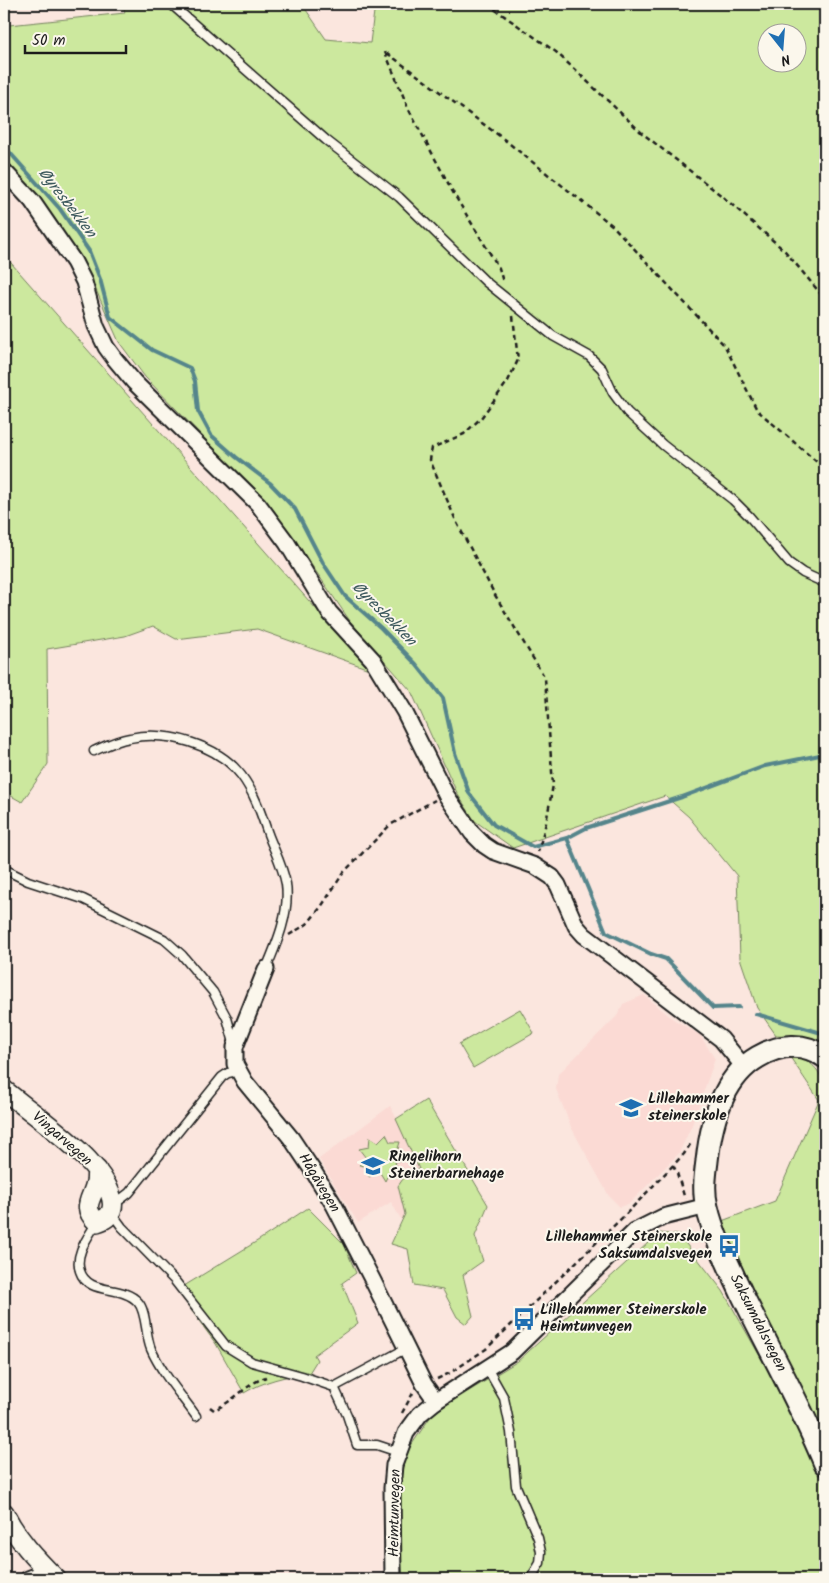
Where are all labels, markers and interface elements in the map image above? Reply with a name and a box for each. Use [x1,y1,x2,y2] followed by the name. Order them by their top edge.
[25,22,126,54] scale bar
[756,22,806,72] north arrow
[32,29,66,53] text: 50 m
[778,48,793,71] text: N
[32,163,103,245] water label: Øyresbekken
[346,576,423,653] water label: Øyresbekken
[648,1087,729,1128] place label: Lillehammer steinerskole
[618,1095,644,1121] school or university icon: Lillehammer steinerskole
[26,1106,98,1172] street label: Vingarvegen
[389,1145,505,1186] place label: Ringelihorn Steinerbarnehage
[292,1148,346,1218] street label: Hågåvegen
[360,1153,386,1179] school or university icon: Ringelihorn Steinerbarnehage
[546,1225,713,1266] place label: Lillehammer Steinerskole Saksumdalsvegen
[716,1233,742,1259] bus stop icon: Lillehammer Steinerskole Saksumdalsvegen
[723,1270,793,1376] street label: Saksumdalsvegen
[540,1298,707,1339] place label: Lillehammer Steinerskole Heimtunvegen
[511,1306,537,1332] bus stop icon: Lillehammer Steinerskole Heimtunvegen
[382,1469,408,1557] street label: Heimtunvegen

